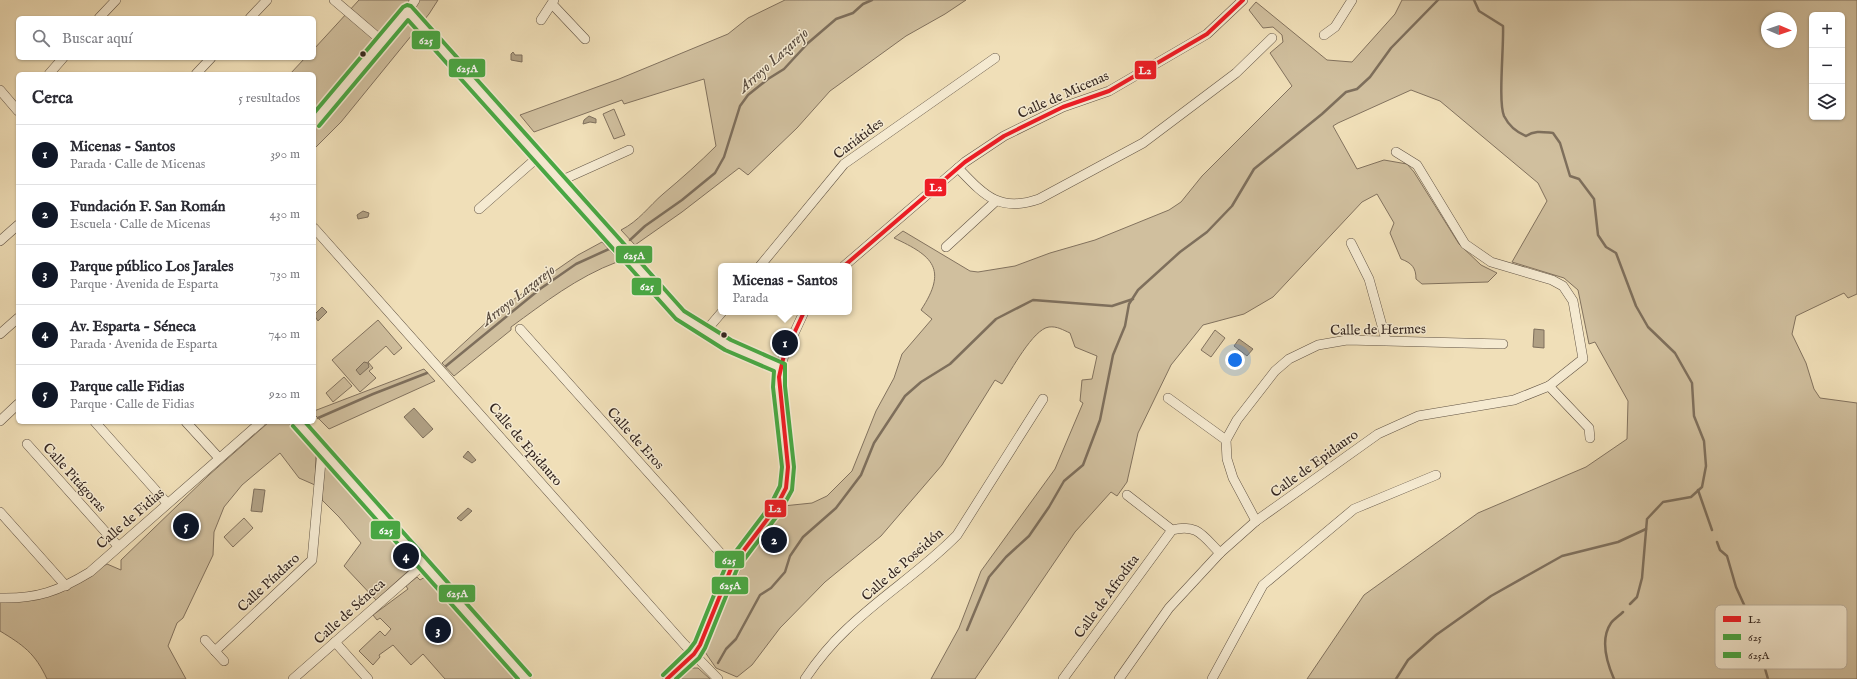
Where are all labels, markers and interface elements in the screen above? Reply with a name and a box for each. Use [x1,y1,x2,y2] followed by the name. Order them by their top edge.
[1761,12,1797,48] north arrow
[1809,12,1845,120] map controls
[1809,12,1845,48] button: +
[16,16,316,60] search box
[733,24,813,98] water label: Arroyo Lazarejo
[30,27,52,49] icon: search
[62,29,132,48] text: Buscar aquí
[411,30,441,50] line badge: 625
[419,34,433,48] text: 625
[1809,48,1845,84] button: −
[358,49,368,59] unlabelled marker
[448,58,486,78] line badge: 625A
[1134,60,1157,80] line badge: L2
[456,62,478,76] text: 625A
[1138,64,1152,78] text: L2
[1015,67,1112,123] street label: Calle de Micenas
[1809,84,1845,120] button: layers
[32,88,73,109] text: Cerca
[238,90,300,107] text: 5 resultados
[830,114,887,164] street label: Cariátides
[70,137,175,156] text: Micenas - Santos
[43,146,47,163] text: 1
[270,146,300,163] text: 390 m
[70,156,205,173] text: Parada · Calle de Micenas
[924,178,947,197] line badge: L2
[929,181,943,195] text: L2
[70,197,226,216] text: Fundación F. San Román
[42,206,48,223] text: 2
[270,206,300,223] text: 430 m
[70,216,210,233] text: Escuela · Calle de Micenas
[615,245,653,264] line badge: 625A
[623,249,645,263] text: 625A
[70,257,233,276] text: Parque público Los Jarales
[476,261,559,331] water label: Arroyo Lazarejo
[718,263,852,315] popup
[43,266,47,283] text: 3
[270,266,300,283] text: 730 m
[732,271,838,290] text: Micenas - Santos
[70,276,218,293] text: Parque · Avenida de Esparta
[631,277,662,296] line badge: 625
[640,280,654,294] text: 625
[732,290,768,307] text: Parada
[70,317,196,336] text: Av. Esparta - Séneca
[1330,320,1426,340] street label: Calle de Hermes
[42,326,48,343] text: 4
[268,326,300,343] text: 740 m
[772,328,798,358] pin: 1
[719,330,729,340] unlabelled marker
[70,336,217,353] text: Parada · Avenida de Esparta
[1225,350,1245,370] your location
[70,377,184,396] text: Parque calle Fidias
[43,386,47,403] text: 5
[269,386,300,403] text: 920 m
[70,396,194,413] text: Parque · Calle de Fidias
[484,399,567,490] street label: Calle de Epidauro
[603,404,668,474] street label: Calle de Eros
[1267,426,1363,502] street label: Calle de Epidauro
[38,439,110,516] street label: Calle Pitágoras
[93,484,169,553] street label: Calle de Fidias
[764,499,787,518] line badge: L2
[768,502,782,516] text: L2
[173,511,199,541] pin: 5
[370,520,401,540] line badge: 625
[379,524,393,538] text: 625
[858,524,948,605] street label: Calle de Poseidón
[761,525,787,555] pin: 2
[393,541,419,571] pin: 4
[234,549,304,616] street label: Calle Píndaro
[714,550,745,569] line badge: 625
[1070,550,1144,642] street label: Calle de Afrodita
[722,554,736,568] text: 625
[310,574,390,648] street label: Calle de Séneca
[711,576,749,595] line badge: 625A
[719,579,741,593] text: 625A
[438,584,476,603] line badge: 625A
[446,587,468,601] text: 625A
[1715,605,1847,669] legend
[1748,613,1761,627] text: L2
[425,615,451,645] pin: 3
[1748,631,1762,645] text: 625
[1748,649,1770,663] text: 625A

